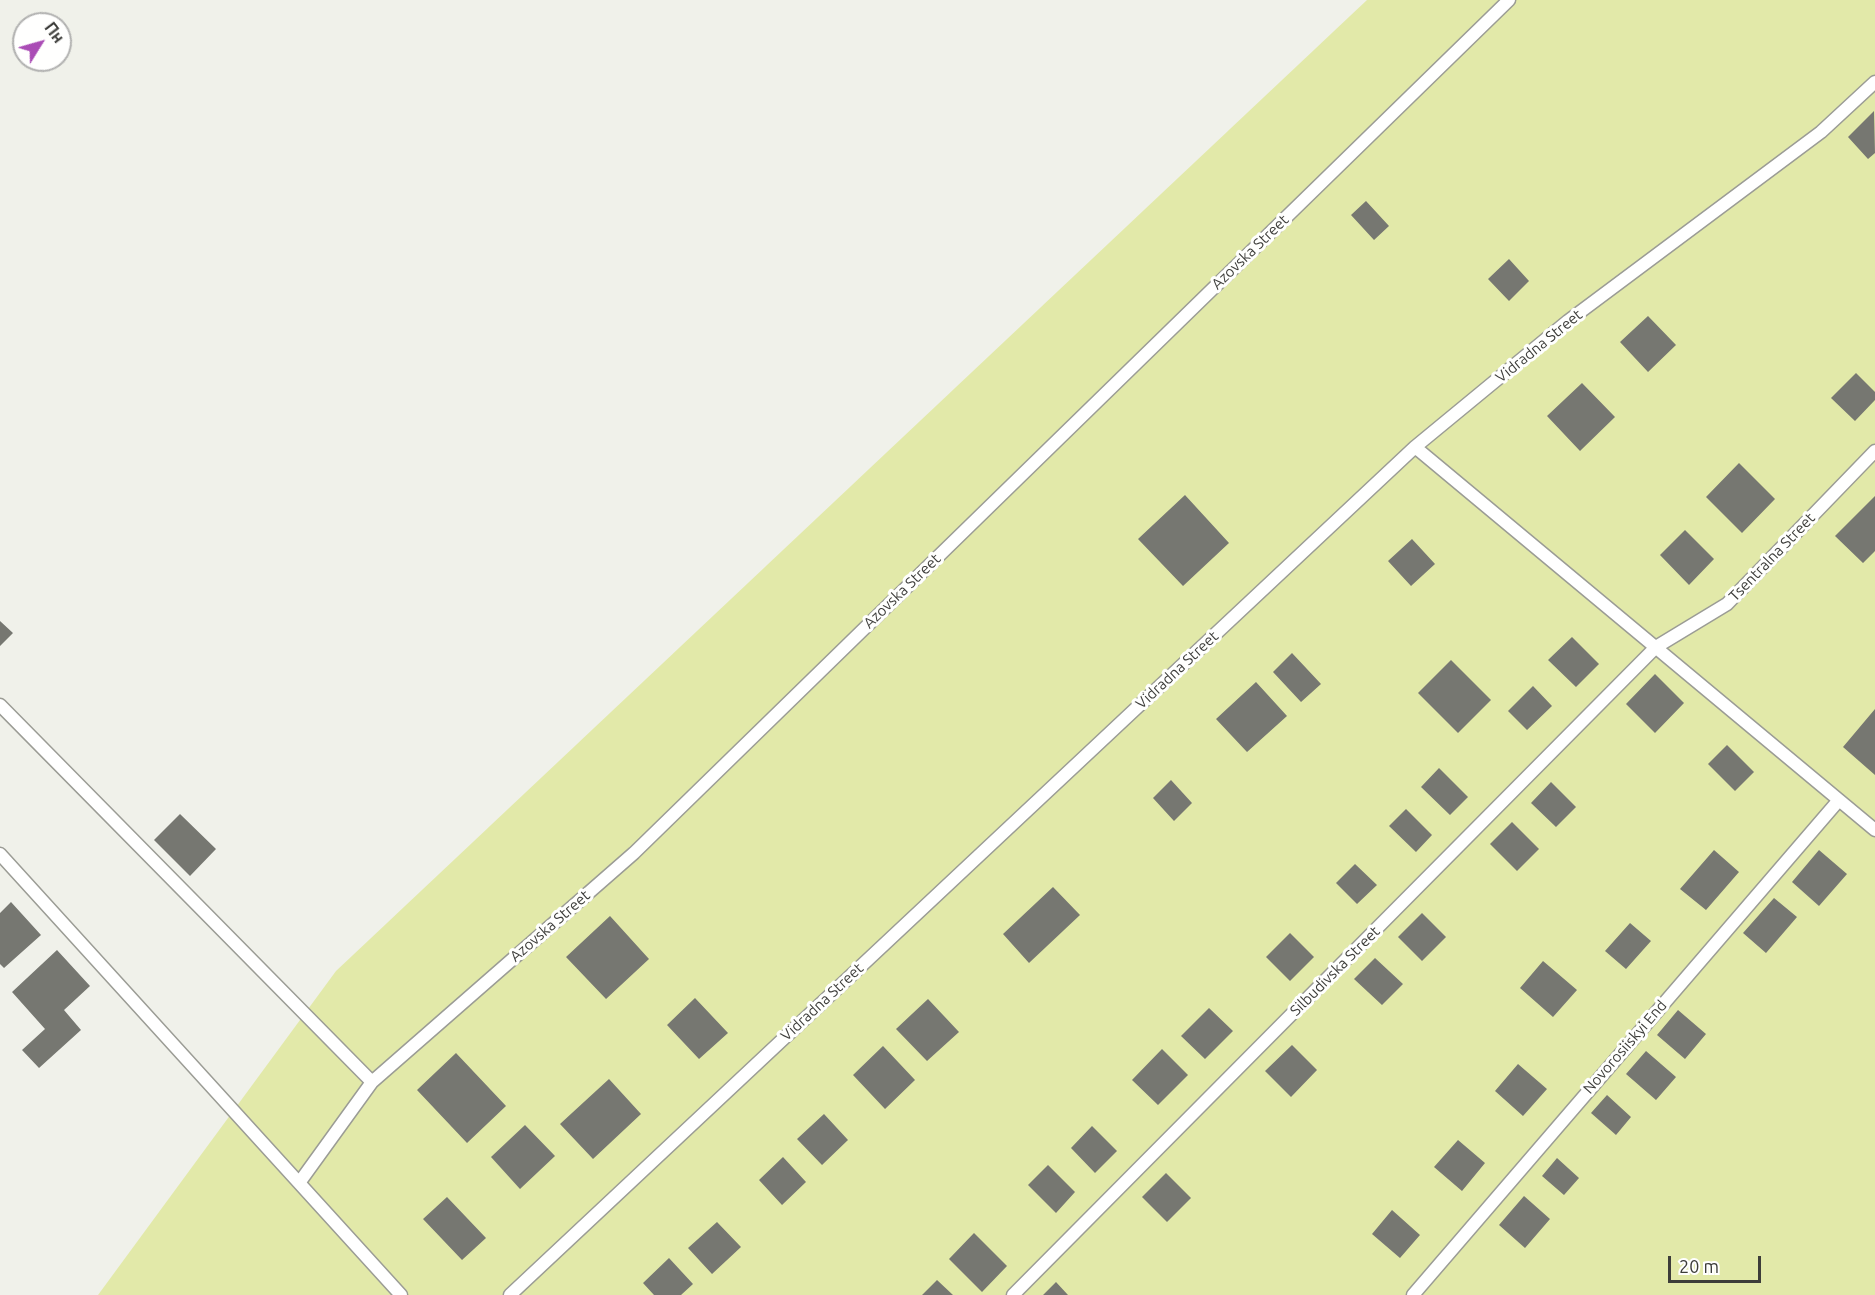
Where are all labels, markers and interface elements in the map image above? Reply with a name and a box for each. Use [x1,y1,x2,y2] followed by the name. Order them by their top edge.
[12,12,72,72] north arrow
[41,19,68,46] text: Пн
[1208,211,1292,293] street label: Azovska Street
[1492,306,1586,386] street label: Vidradna Street
[1725,509,1819,605] street label: Tsentralna Street
[860,550,944,632] street label: Azovska Street
[1132,627,1222,713] street label: Vidradna Street
[506,886,594,966] street label: Azovska Street
[1286,922,1384,1020] street label: Silbudivska Street
[777,959,867,1045] street label: Vidradna Street
[1580,997,1670,1097] street label: Novorosiiskyi End
[1671,1244,1764,1282] scale bar
[1679,1256,1719,1276] text: 20 m

